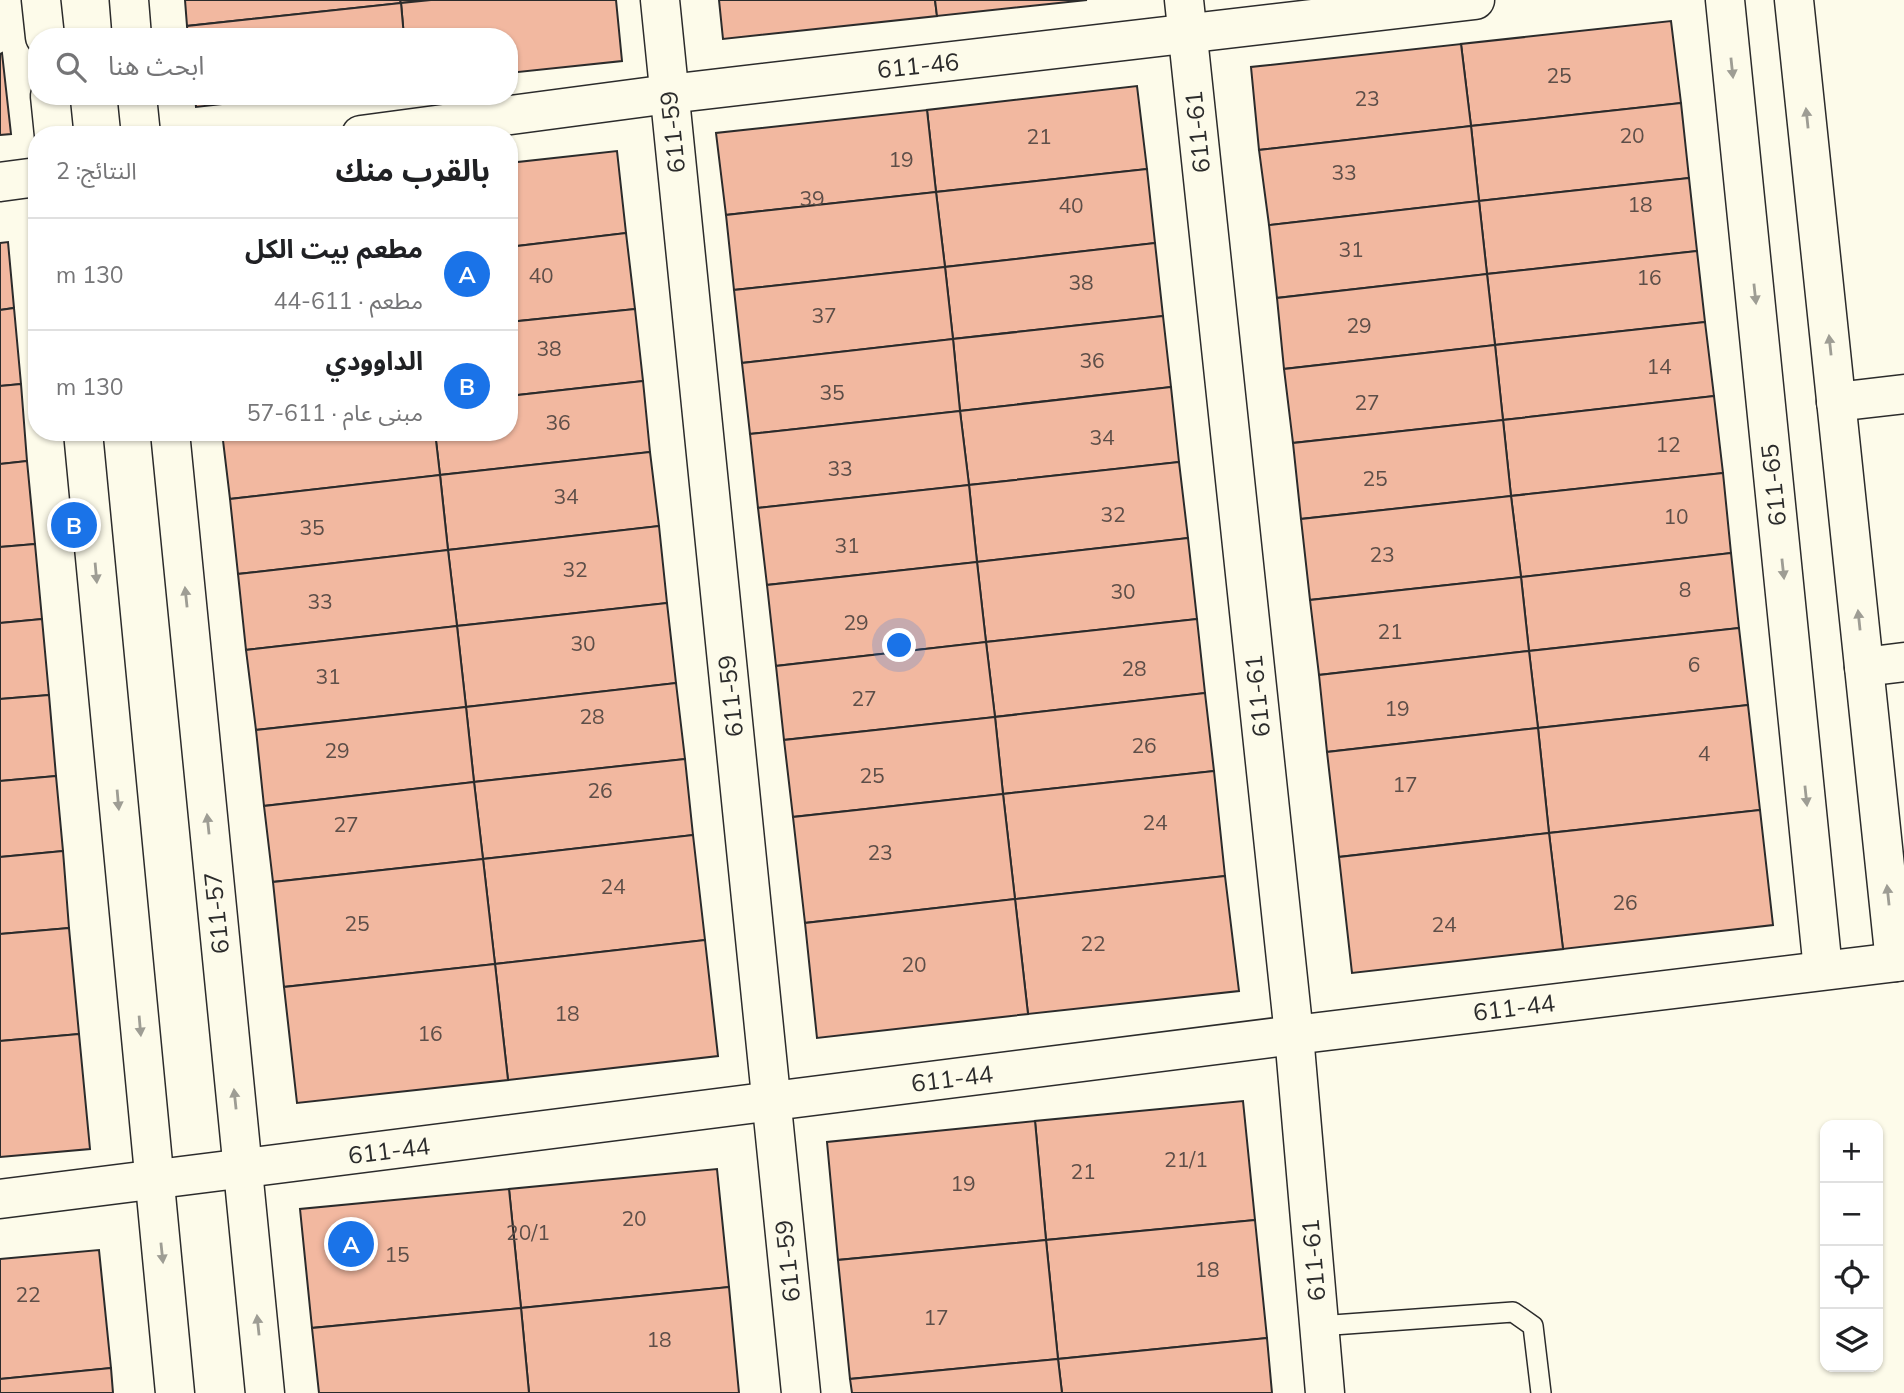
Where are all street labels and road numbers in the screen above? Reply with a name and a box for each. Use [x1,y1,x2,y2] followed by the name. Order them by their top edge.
[875,46,960,84] street label: 611-46
[653,90,691,175] street label: 611-59
[1178,90,1216,175] street label: 611-61
[1754,443,1792,528] street label: 611-65
[711,654,749,739] street label: 611-59
[1238,654,1276,739] street label: 611-61
[197,871,235,956] street label: 611-57
[1471,987,1557,1027] street label: 611-44
[909,1058,995,1098] street label: 611-44
[346,1130,432,1170] street label: 611-44
[1294,1218,1332,1302] street label: 611-61
[768,1219,806,1304] street label: 611-59

